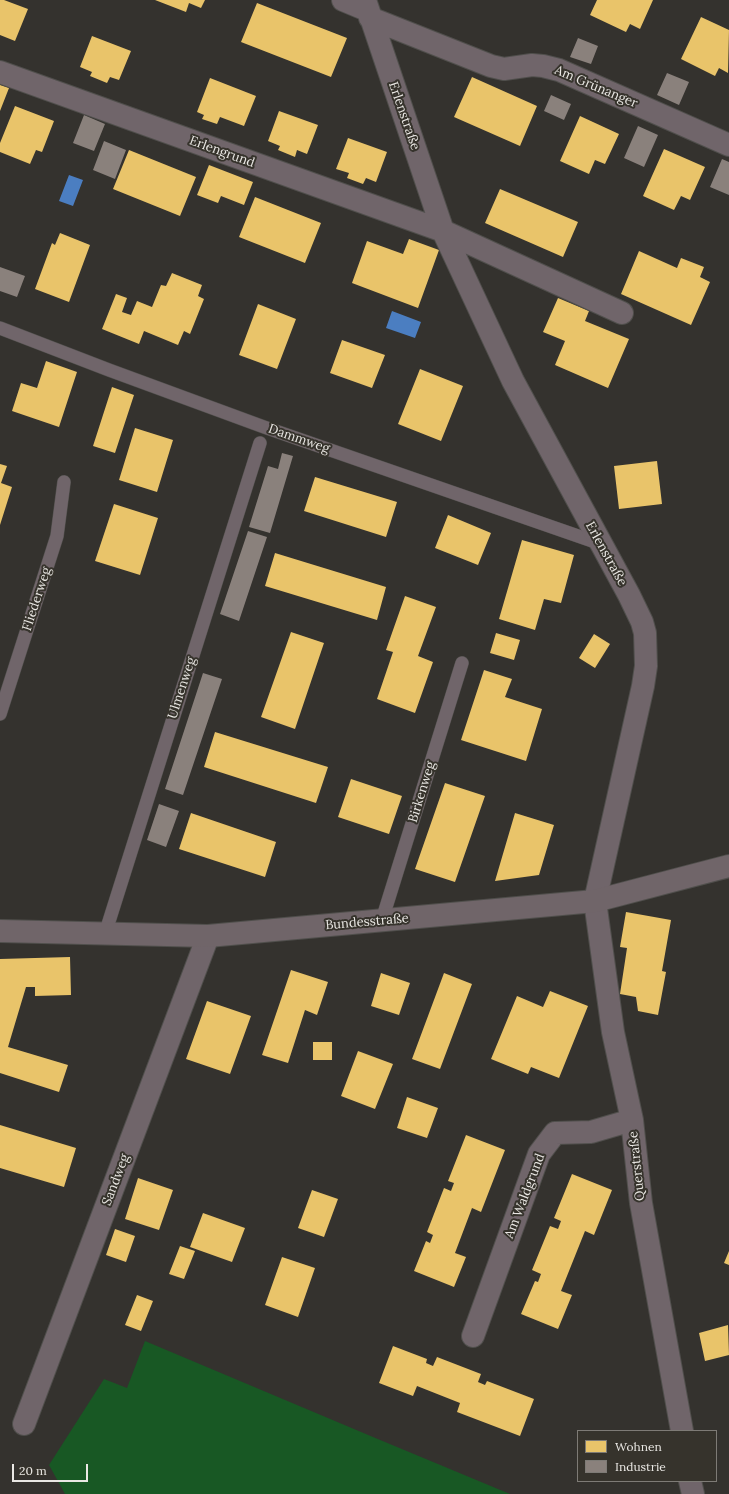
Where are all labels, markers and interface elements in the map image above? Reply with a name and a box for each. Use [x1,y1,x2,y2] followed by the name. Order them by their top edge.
[552,62,640,112] street label: Am Grünanger
[385,80,423,152] street label: Erlenstraße
[187,133,257,171] street label: Erlengrund
[266,421,332,457] street label: Dammweg
[582,519,630,589] street label: Erlenstraße
[19,565,55,633] street label: Fliederweg
[165,655,199,721] street label: Ulmenweg
[405,759,439,825] street label: Birkenweg
[325,911,409,933] street label: Bundesstraße
[626,1130,648,1202] street label: Querstraße
[502,1151,548,1241] street label: Am Waldgrund
[99,1152,133,1208] street label: Sandweg
[577,1430,717,1482] legend
[615,1439,662,1454] text: Wohnen
[14,1456,90,1482] scale bar
[615,1459,666,1474] text: Industrie
[19,1463,47,1478] text: 20 m

